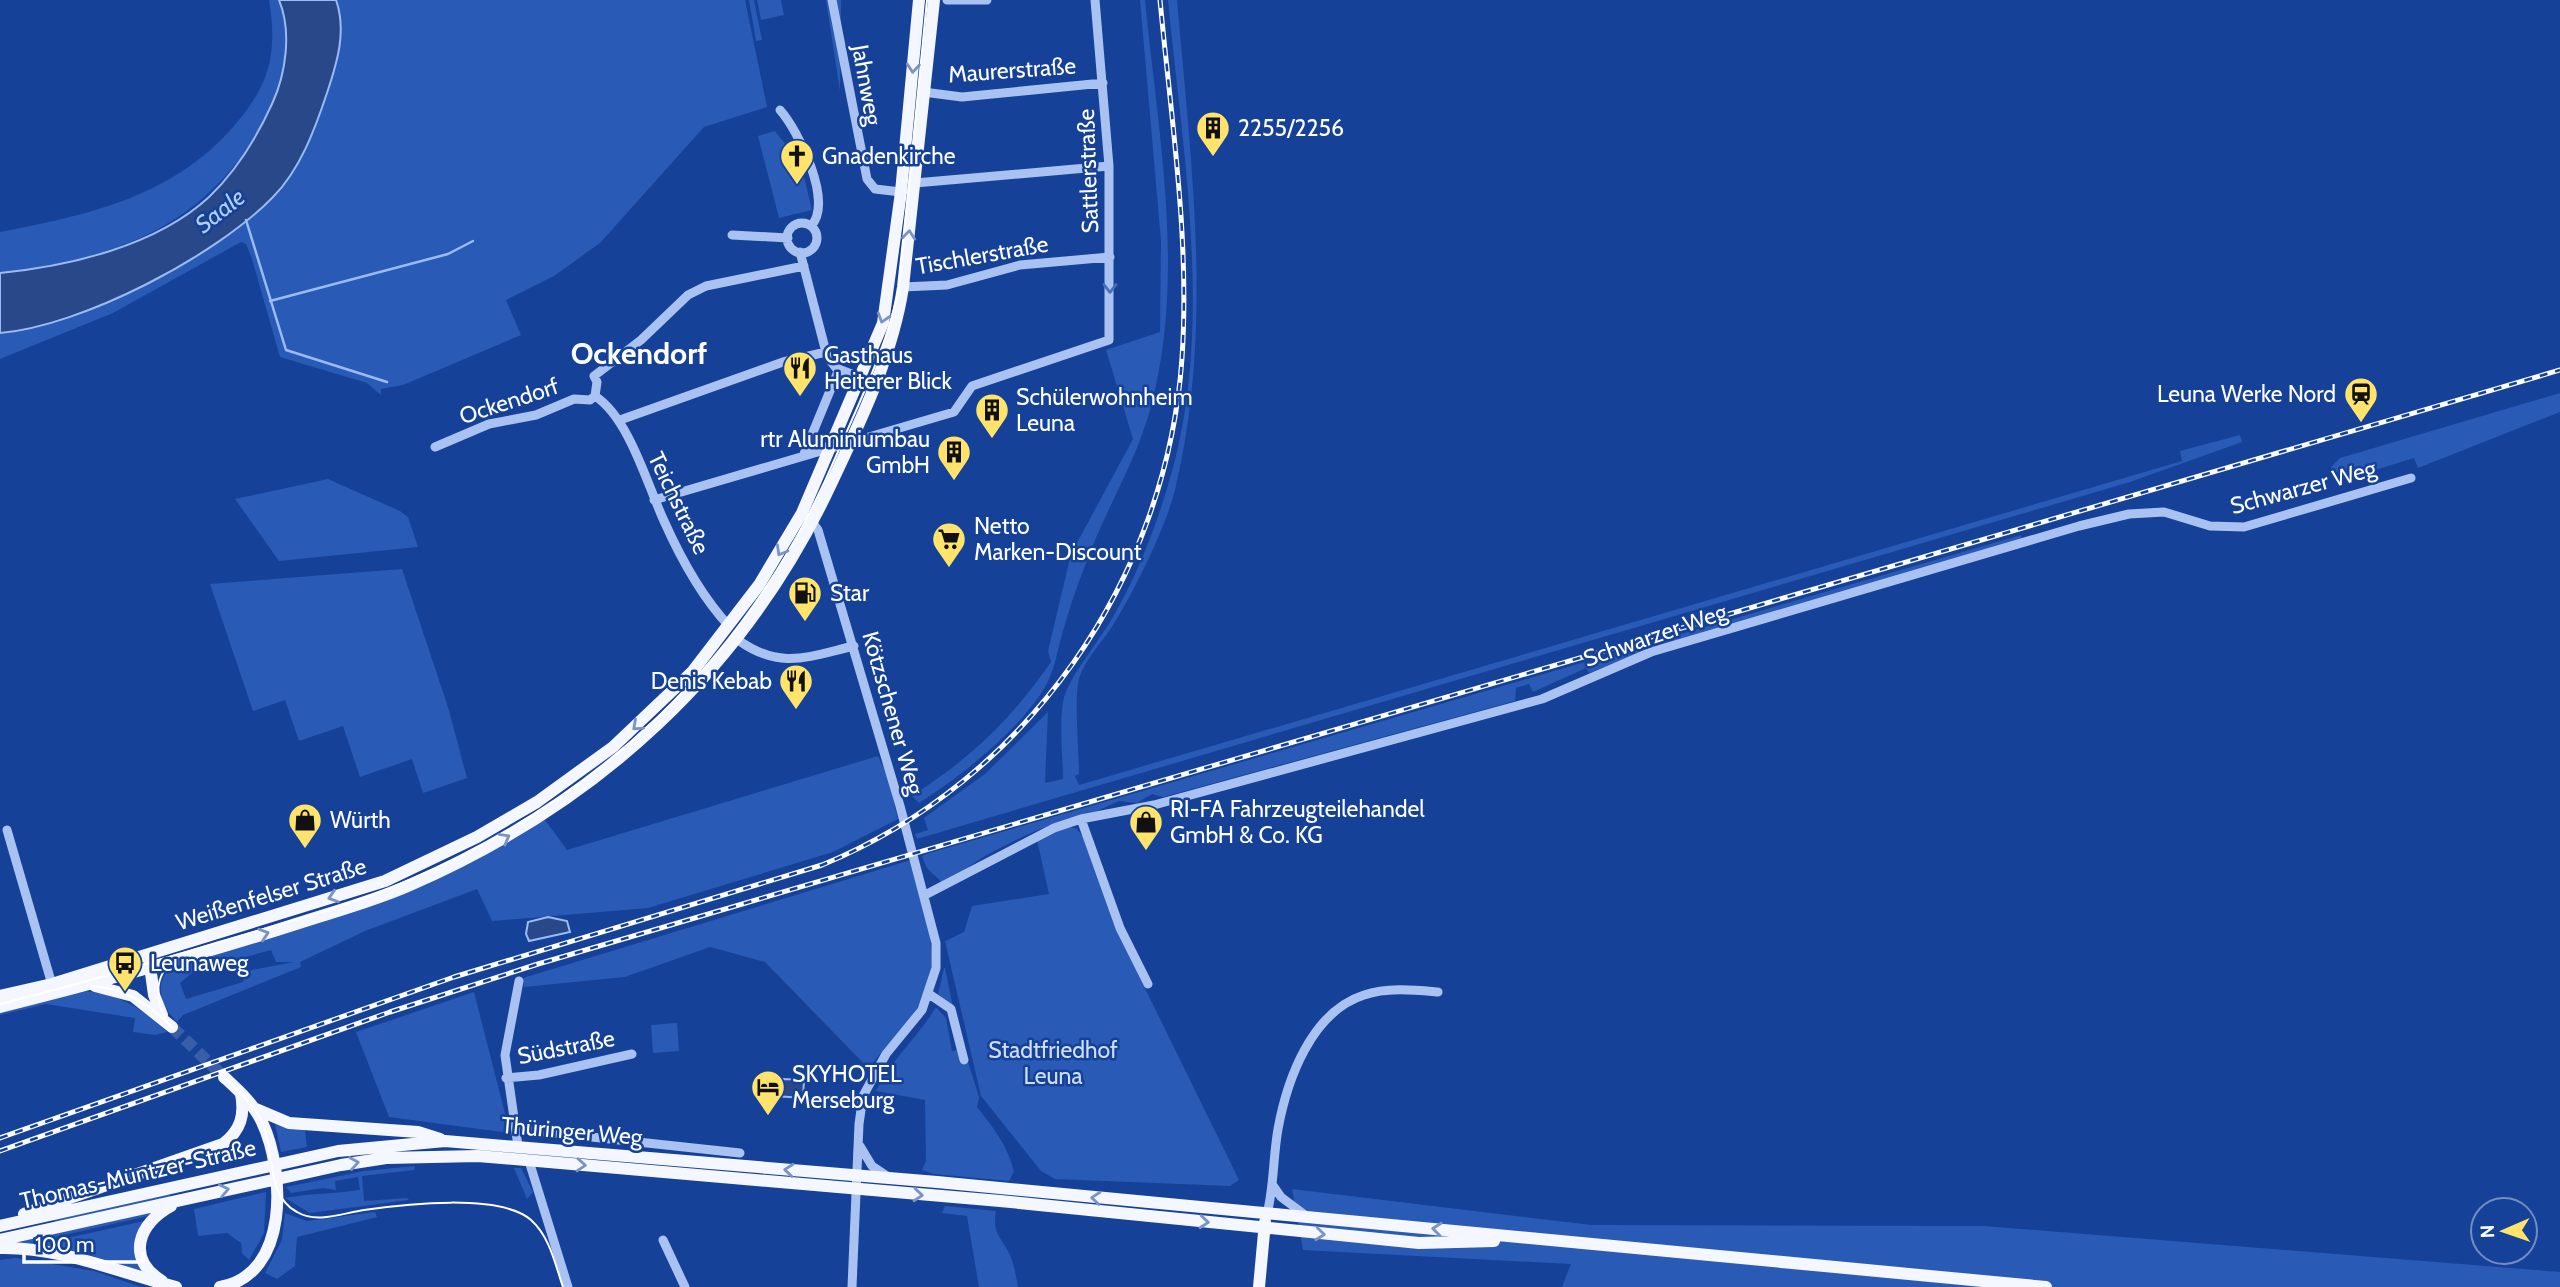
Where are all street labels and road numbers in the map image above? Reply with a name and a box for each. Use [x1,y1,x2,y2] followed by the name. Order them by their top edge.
[846,41,888,128] street label: Jahnweg
[947,52,1077,88] street label: Maurerstraße
[1072,108,1104,234] street label: Sattlerstraße
[914,230,1051,280] street label: Tischlerstraße
[456,372,563,430] street label: Ockendorf
[642,447,716,559] street label: Teichstraße
[2227,454,2380,520] street label: Schwarzer Weg
[1580,597,1731,673] street label: Schwarzer Weg
[856,628,930,798] street label: Kötzschener Weg
[172,852,370,936] street label: Weißenfelser Straße
[515,1024,617,1070] street label: Südstraße
[500,1111,644,1151] street label: Thüringer Weg
[17,1133,259,1215] street label: Thomas-Müntzer-Straße

